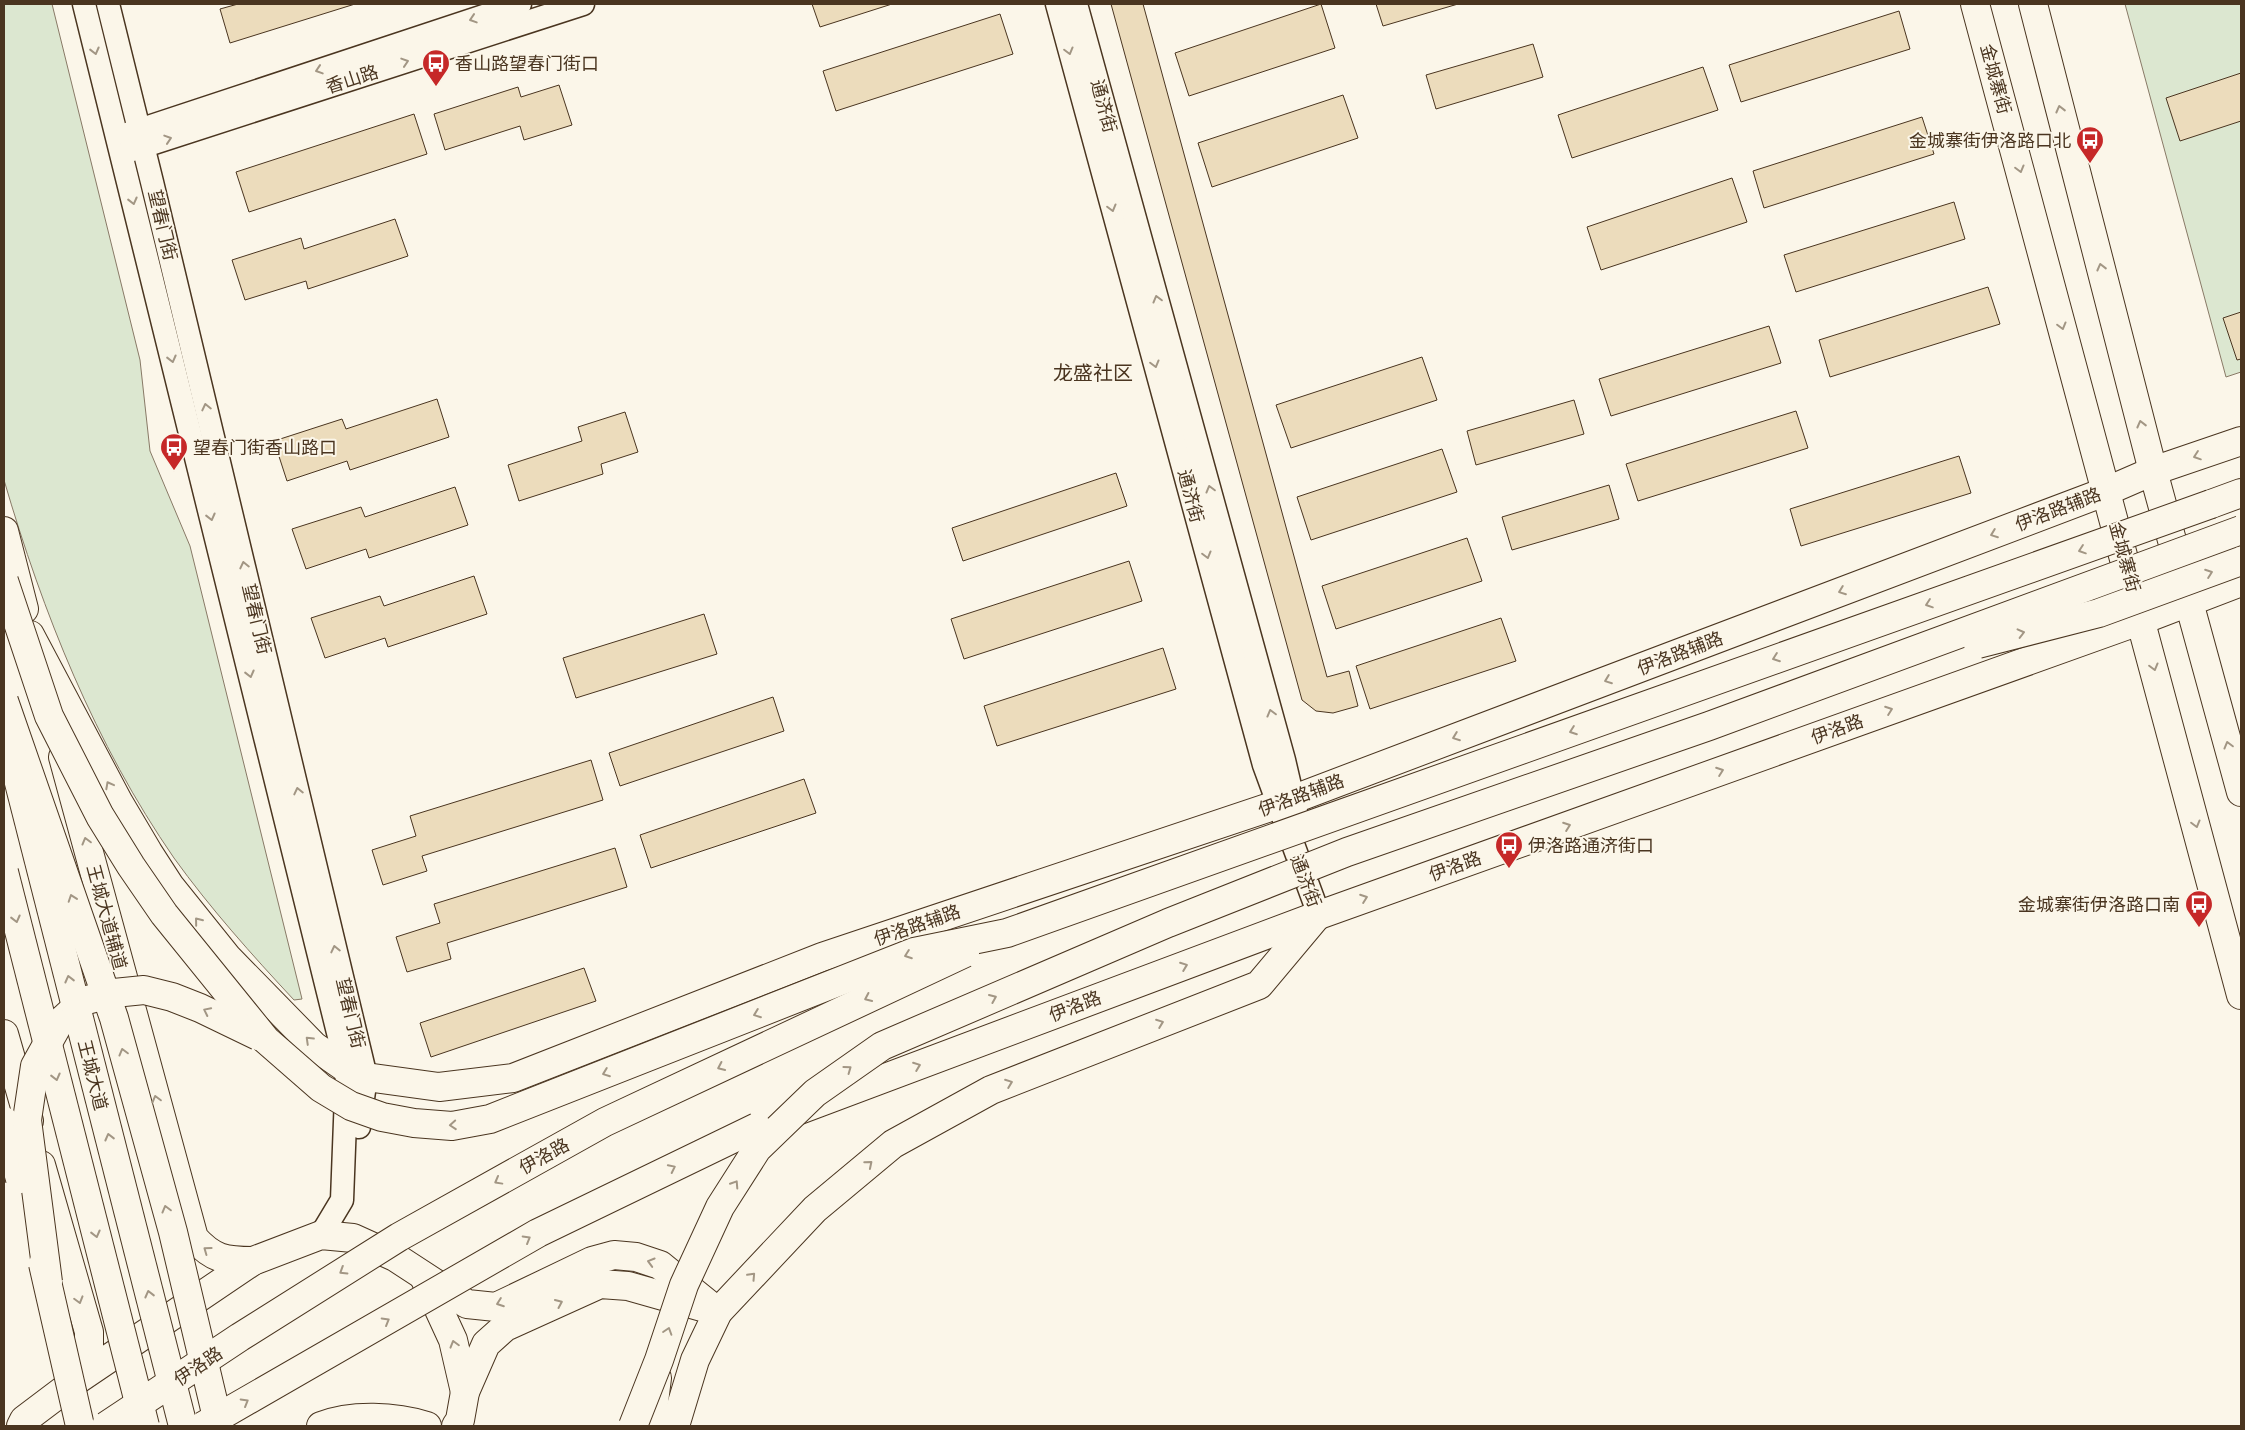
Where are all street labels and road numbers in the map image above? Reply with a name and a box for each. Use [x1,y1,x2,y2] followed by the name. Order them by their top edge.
[1977,42,2015,116] street label: 金城寨街
[323,61,381,97] street label: 香山路
[1087,77,1121,135] street label: 通济街
[145,188,181,262] street label: 望春门街
[1174,467,1208,525] street label: 通济街
[2012,483,2104,535] street label: 伊洛路辅路
[2106,520,2144,594] street label: 金城寨街
[239,582,275,656] street label: 望春门街
[1634,627,1726,679] street label: 伊洛路辅路
[1808,710,1866,748] street label: 伊洛路
[1255,770,1347,820] street label: 伊洛路辅路
[1426,847,1484,885] street label: 伊洛路
[1287,852,1325,910] street label: 通济街
[83,862,131,972] street label: 王城大道辅道
[871,900,963,950] street label: 伊洛路辅路
[333,976,369,1050] street label: 望春门街
[1046,987,1104,1025] street label: 伊洛路
[74,1038,112,1112] street label: 王城大道
[515,1134,573,1178] street label: 伊洛路
[170,1342,226,1390] street label: 伊洛路

